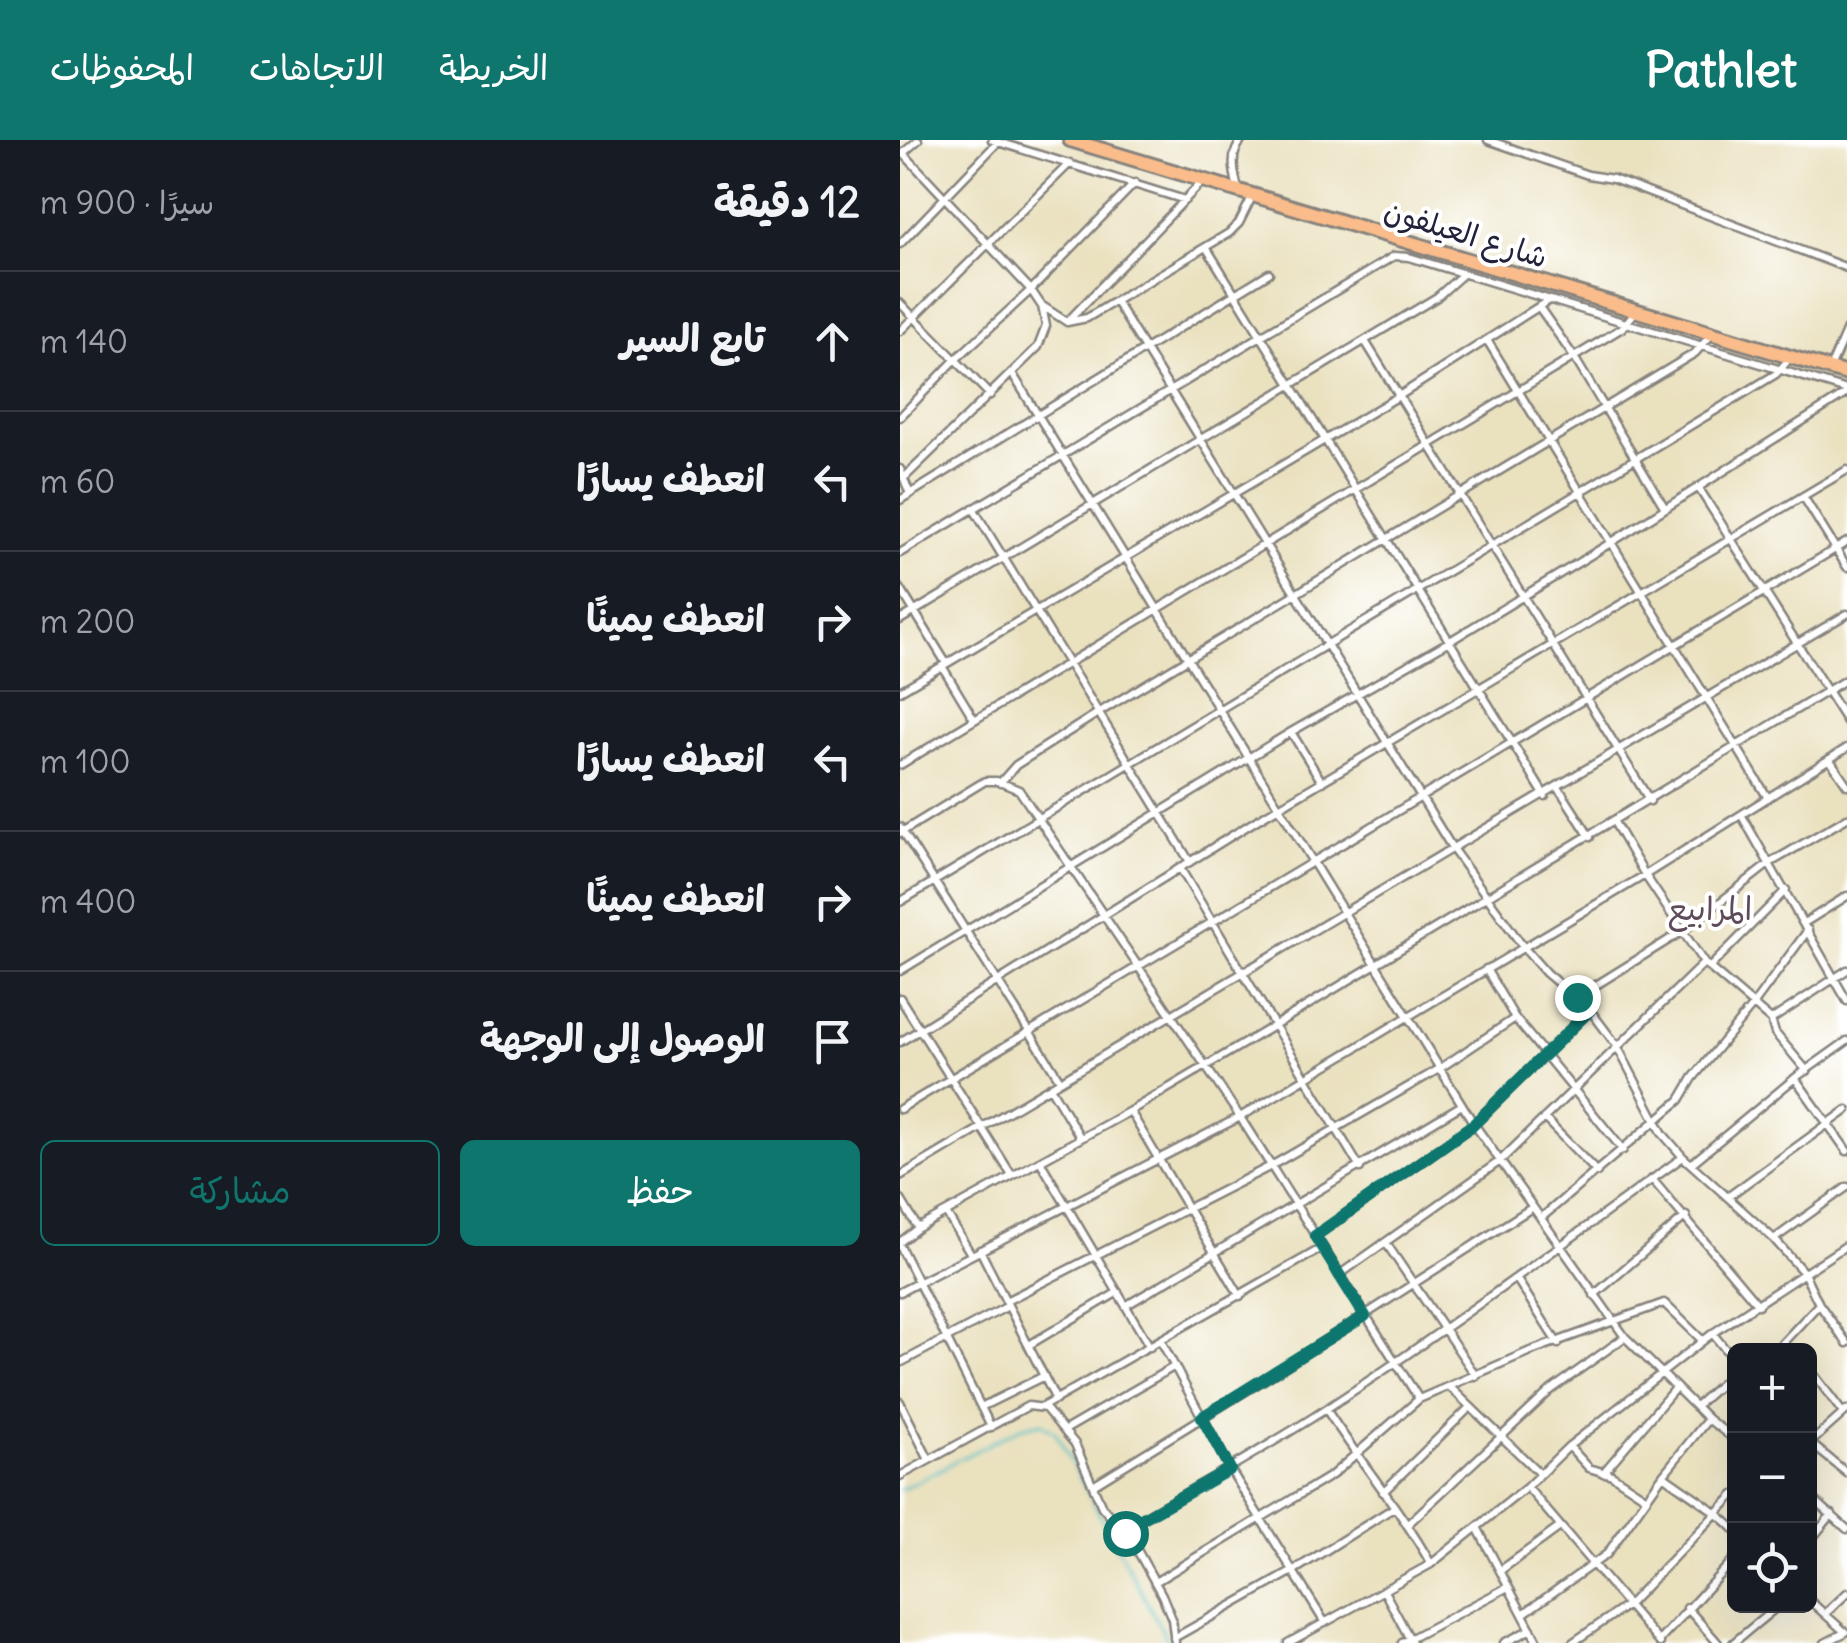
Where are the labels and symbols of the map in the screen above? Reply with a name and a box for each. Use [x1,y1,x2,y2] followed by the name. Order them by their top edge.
[1379,190,1552,279] street label: شارع العيلفون
[1668,888,1752,932] district label: المرابيع
[1555,975,1601,1021] route end
[1103,1511,1149,1557] route start

